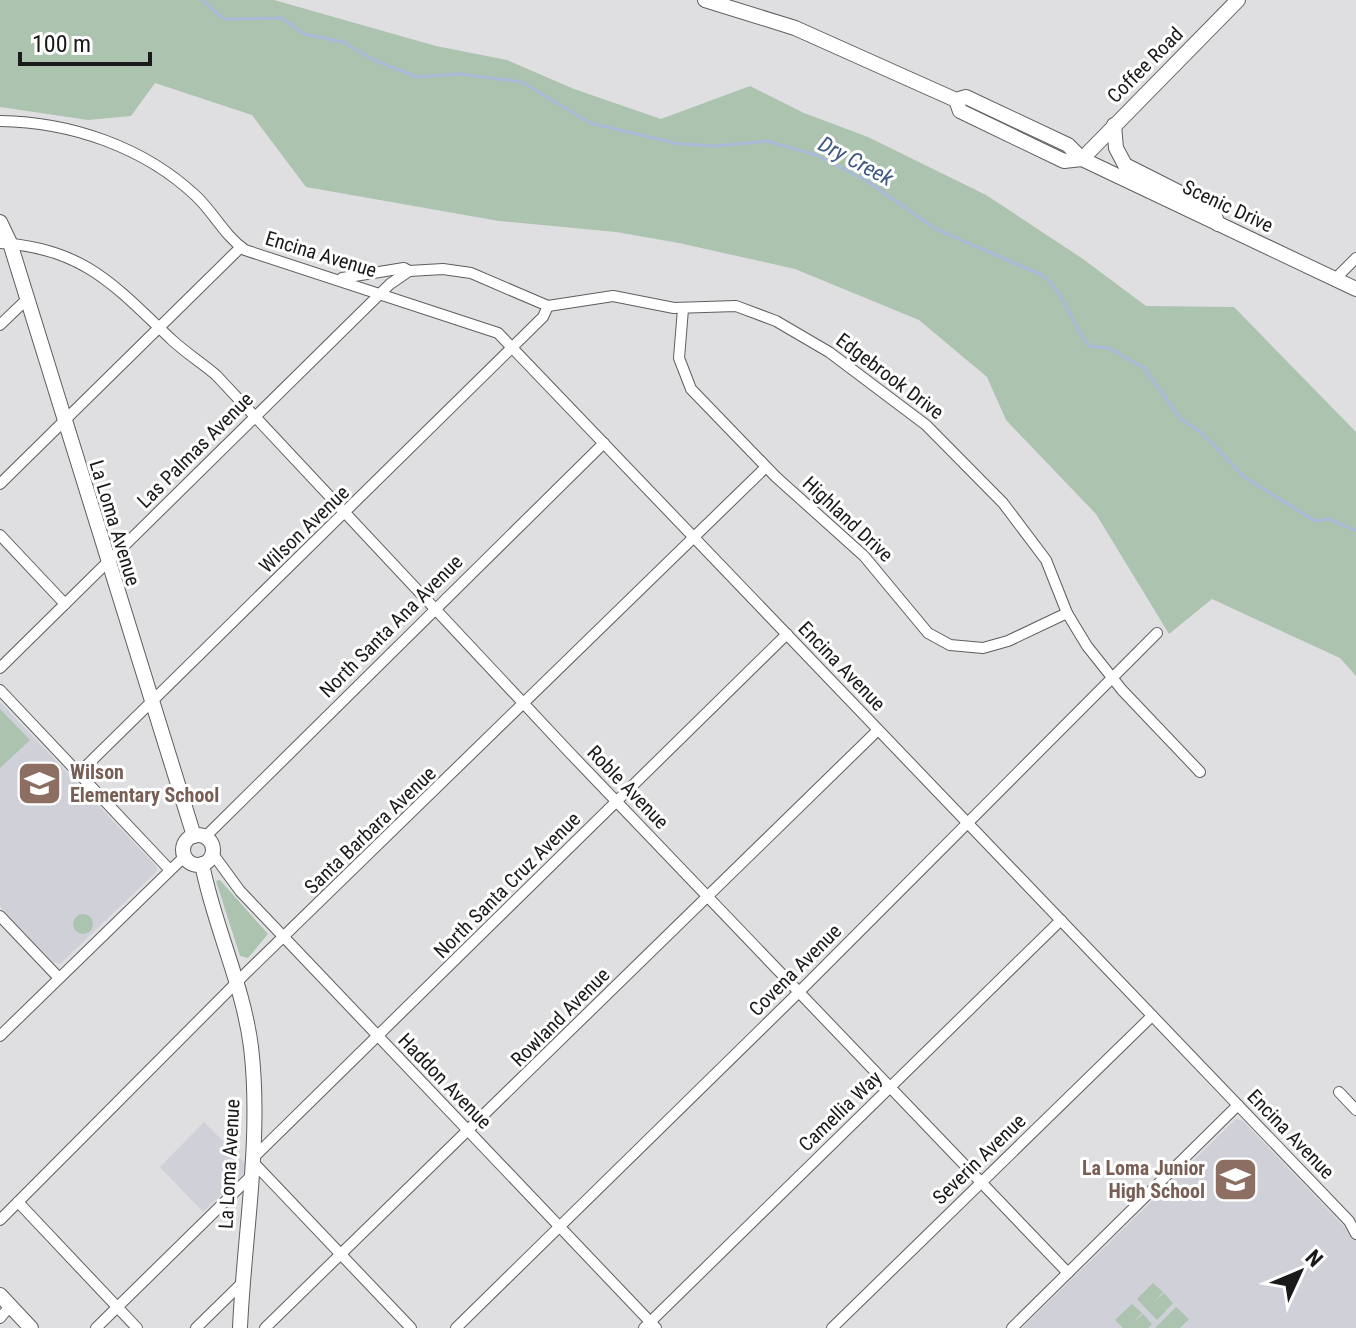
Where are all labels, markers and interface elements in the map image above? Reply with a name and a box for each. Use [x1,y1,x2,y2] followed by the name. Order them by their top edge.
[20,16,150,66] scale bar
[1102,22,1188,108] street label: Coffee Road
[32,30,91,58] text: 100 m
[814,131,898,191] water label: Dry Creek
[1179,175,1277,237] street label: Scenic Drive
[263,226,379,282] street label: Encina Avenue
[832,328,948,424] street label: Edgebrook Drive
[132,387,258,513] street label: Las Palmas Avenue
[85,457,145,589] street label: La Loma Avenue
[798,471,898,567] street label: Highland Drive
[254,480,354,578] street label: Wilson Avenue
[315,550,467,702] street label: North Santa Ana Avenue
[793,616,891,716] street label: Encina Avenue
[582,740,674,834] street label: Roble Avenue
[15,759,63,807] school or university icon: Wilson Elementary School
[70,760,219,807] place label: Wilson Elementary School
[299,761,441,899] street label: Santa Barbara Avenue
[429,807,585,963] street label: North Santa Cruz Avenue
[744,919,846,1021] street label: Covena Avenue
[506,963,614,1071] street label: Rowland Avenue
[393,1028,497,1134] street label: Haddon Avenue
[794,1066,886,1156] street label: Camellia Way
[1242,1084,1340,1184] street label: Encina Avenue
[214,1098,244,1230] street label: La Loma Avenue
[928,1109,1030,1209] street label: Severin Avenue
[1082,1156,1205,1203] place label: La Loma Junior High School
[1212,1156,1260,1204] school or university icon: La Loma Junior High School
[1260,1232,1340,1312] north arrow
[1300,1245,1328,1272] text: N

